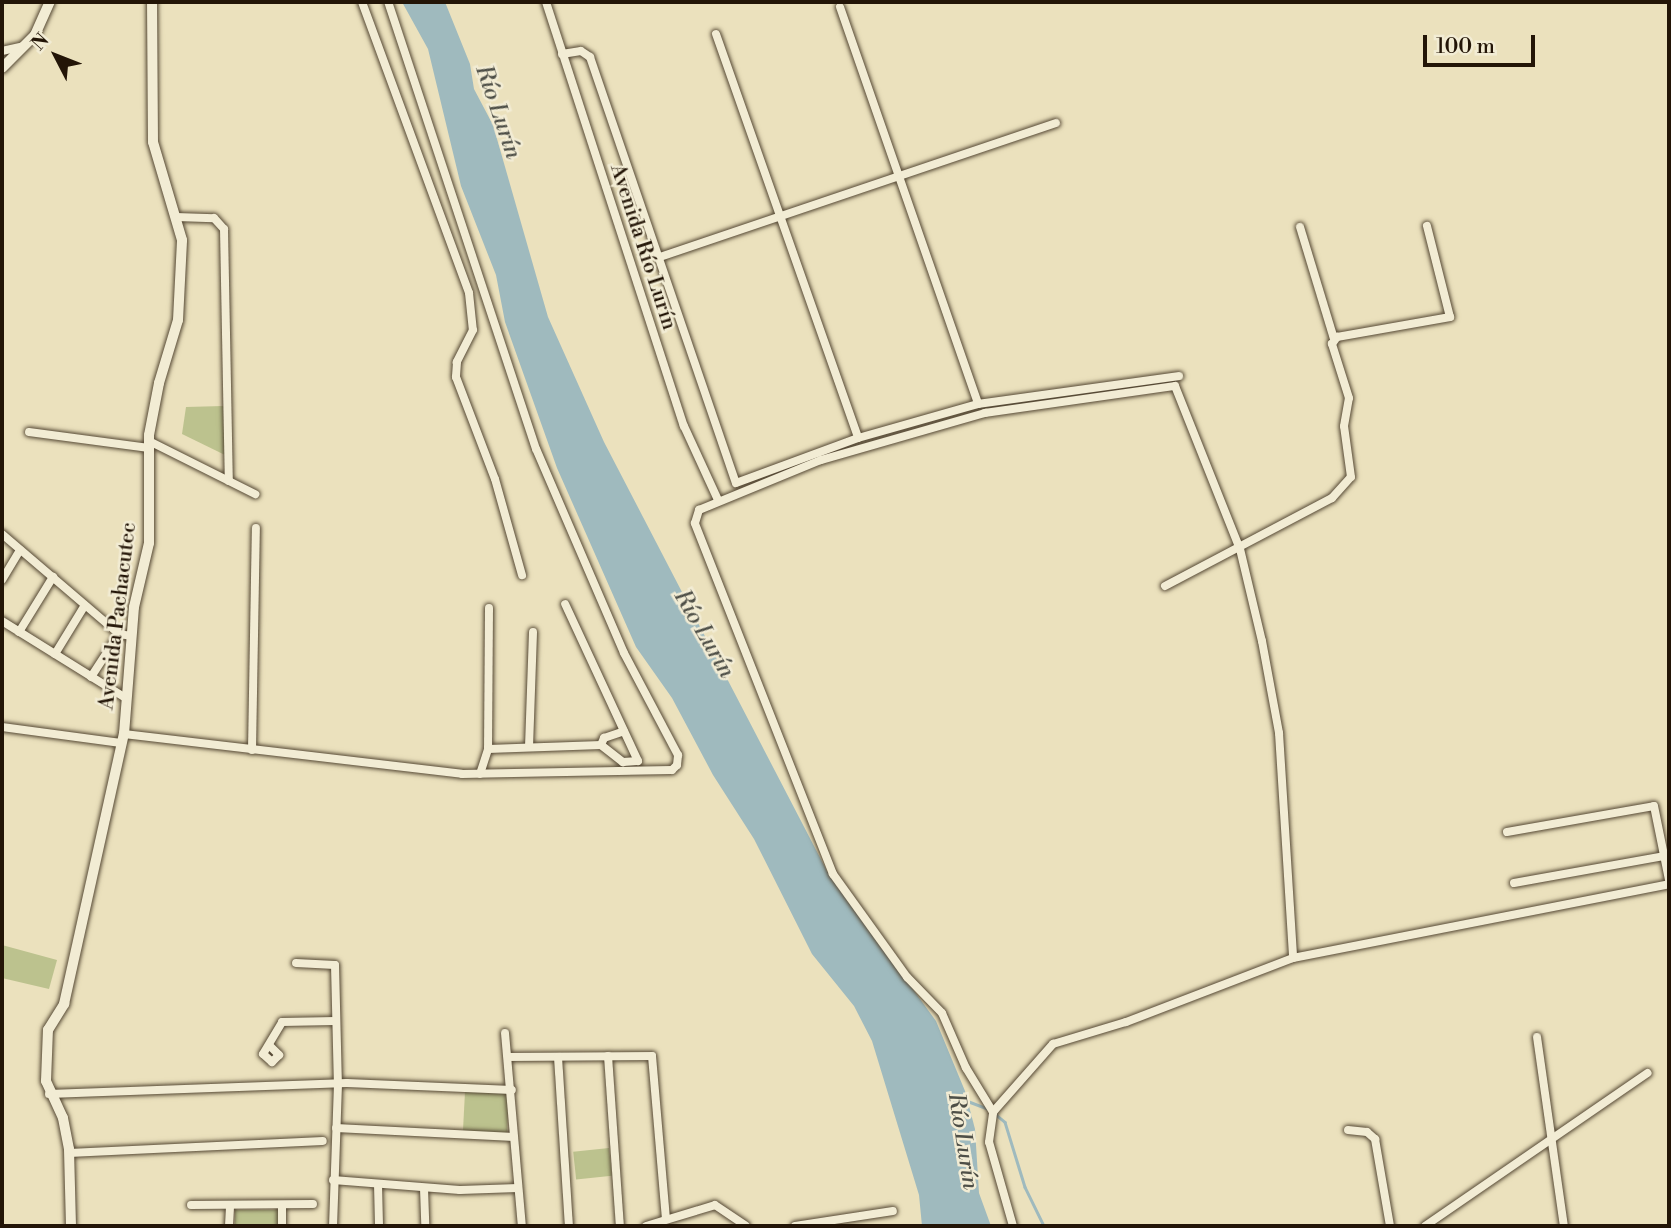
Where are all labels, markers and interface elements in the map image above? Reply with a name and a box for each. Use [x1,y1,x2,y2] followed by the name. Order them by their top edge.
[21,21,91,91] north arrow
[1426,21,1538,65] scale bar
[26,28,54,56] text: N
[1436,34,1495,60] text: 100 m
[469,61,527,163] water label: Río Lurín
[604,161,682,333] street label: Avenida Río Lurín
[94,521,142,711] street label: Avenida Pachacutec
[668,585,740,683] water label: Río Lurín
[942,1091,984,1191] water label: Río Lurín

